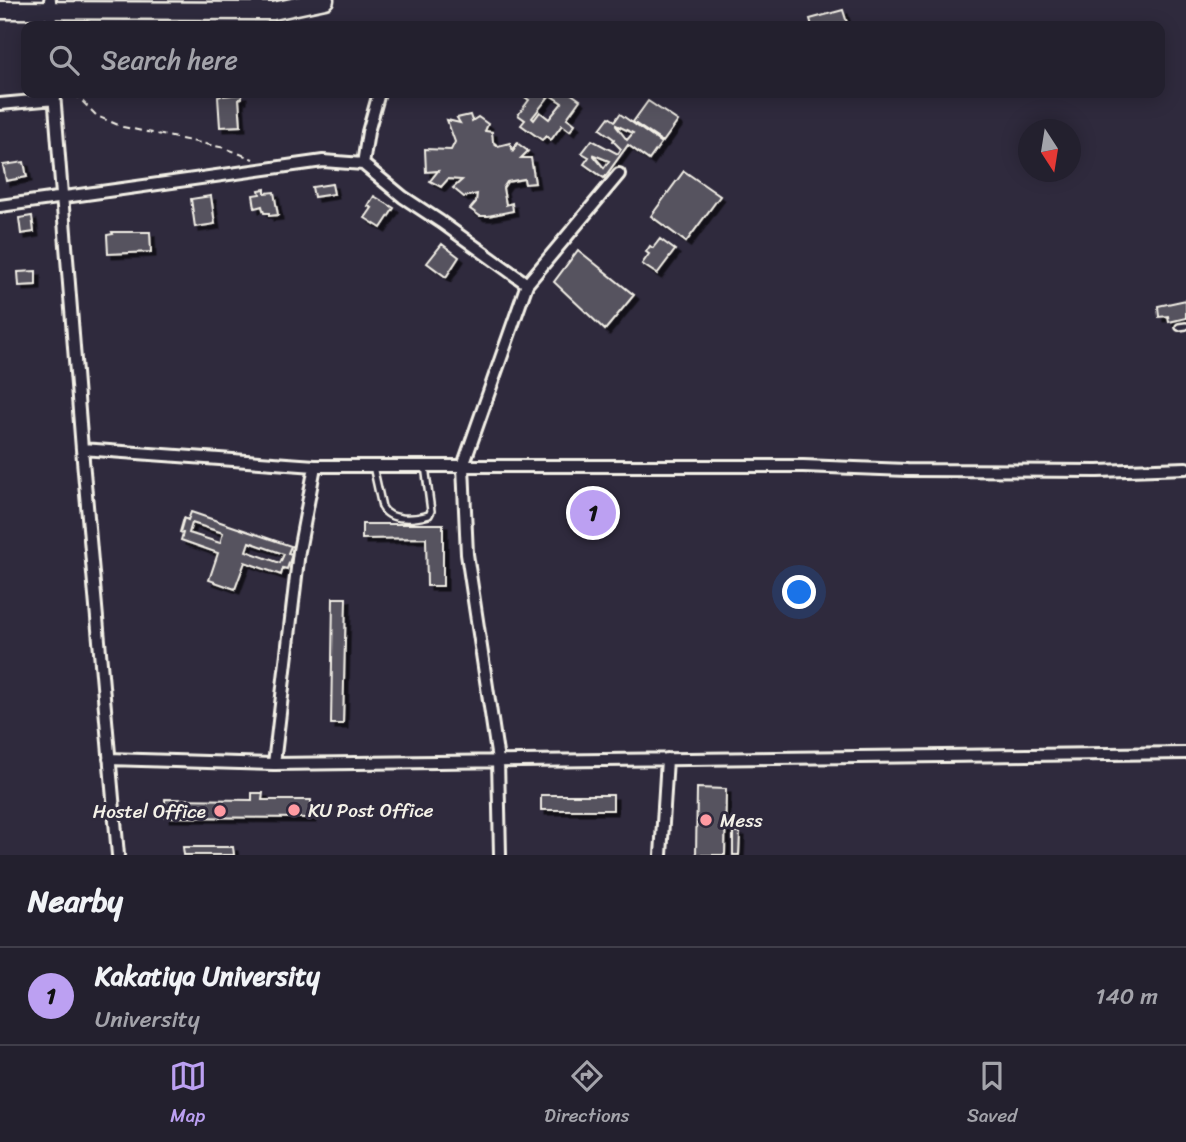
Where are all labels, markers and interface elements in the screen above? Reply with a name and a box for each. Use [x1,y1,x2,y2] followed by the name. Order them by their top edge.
[21,21,1165,98] search box
[101,37,238,83] text: Search here
[45,41,83,79] icon: search
[1018,119,1081,182] north arrow
[570,487,616,539] pin: 1
[782,575,816,609] your location
[308,794,434,827] place label: KU Post Office
[93,795,206,828] place label: Hostel Office
[286,802,302,818] marker: KU Post Office
[212,803,228,819] marker: Hostel Office
[720,804,763,837] place label: Mess
[698,812,714,828] marker: Mess
[28,874,123,928] text: Nearby
[95,953,320,999] text: Kakatiya University
[46,976,56,1017] text: 1
[1096,976,1158,1017] text: 140 m
[95,999,200,1040] text: University
[169,1057,207,1132] tab: Map
[544,1057,630,1132] tab: Directions
[967,1057,1017,1132] tab: Saved

